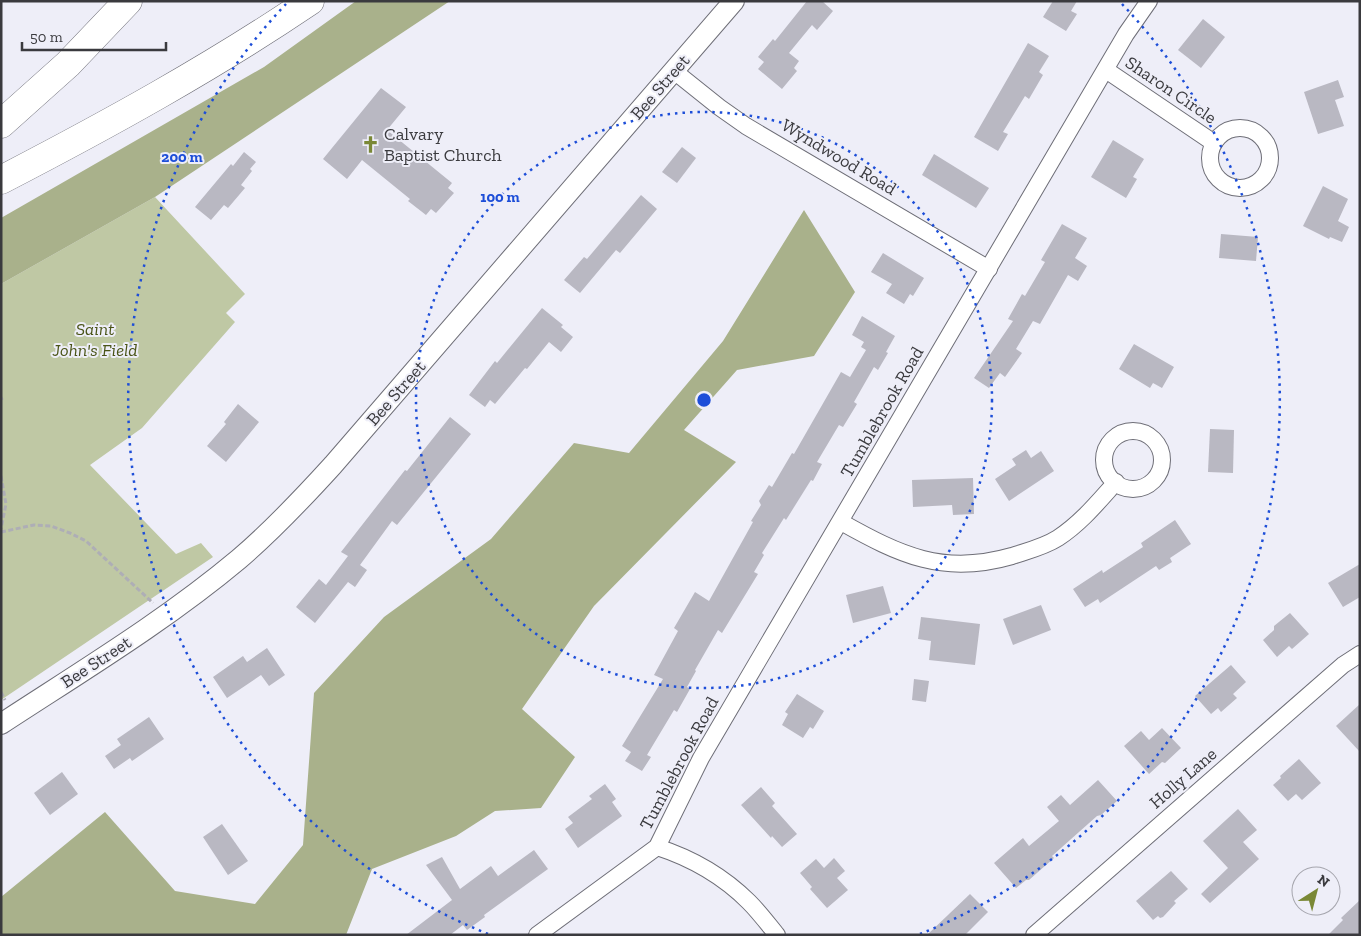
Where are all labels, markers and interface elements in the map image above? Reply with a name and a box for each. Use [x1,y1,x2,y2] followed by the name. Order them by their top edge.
[22,20,166,52] scale bar
[30,28,63,46] text: 50 m
[626,50,695,124] street label: Bee Street
[1121,51,1221,129] street label: Sharon Circle
[778,114,901,200] street label: Wyndwood Road
[384,123,502,166] place label: Calvary Baptist Church
[360,134,380,154] church icon: Calvary Baptist Church
[161,148,203,166] text: 200 m
[480,188,520,206] text: 100 m
[51,318,138,361] park label: Saint John's Field
[836,343,928,481] street label: Tumblebrook Road
[362,356,431,430] street label: Bee Street
[695,391,713,409] centre of rings
[57,631,136,693] street label: Bee Street
[635,693,723,833] street label: Tumblebrook Road
[1145,743,1221,813] street label: Holly Lane
[1291,866,1341,916] north arrow
[1314,871,1333,891] text: N

